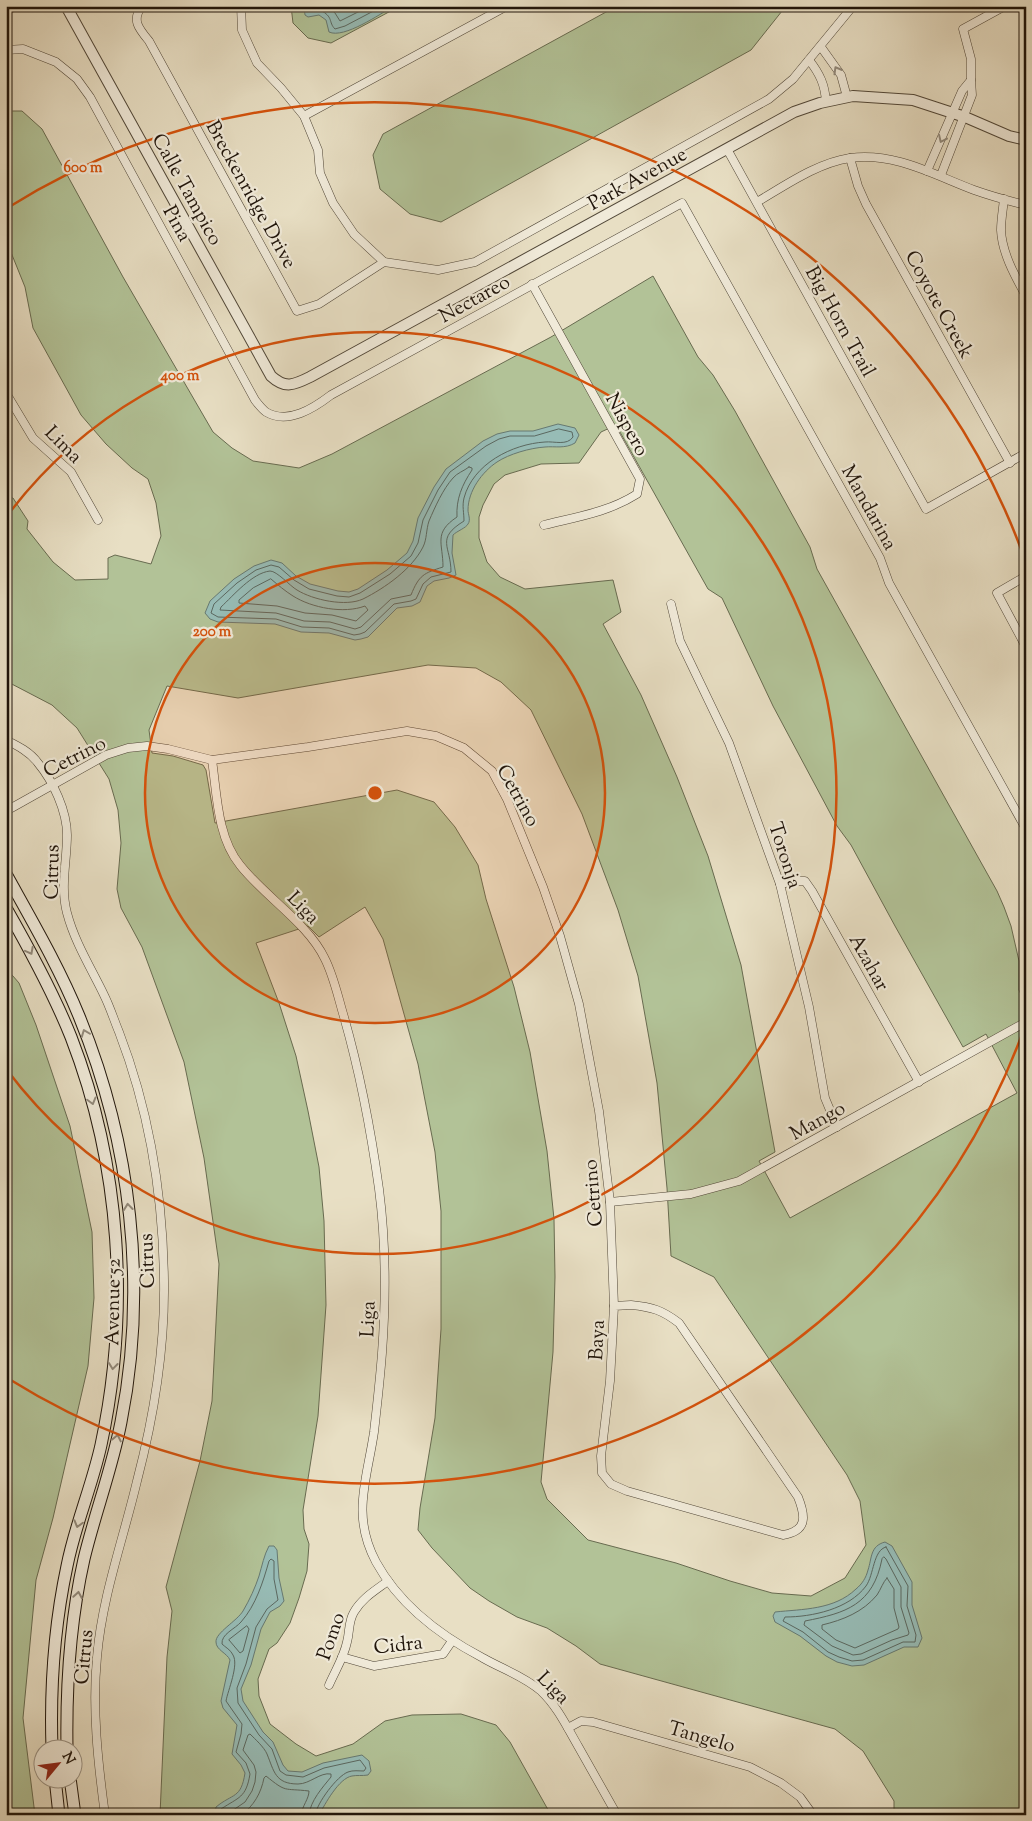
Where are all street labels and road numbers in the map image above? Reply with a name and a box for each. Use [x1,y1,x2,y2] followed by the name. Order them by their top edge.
[197,116,303,275] street label: Breckenridge Drive
[143,129,229,252] street label: Calle Tampico
[583,141,693,219] street label: Park Avenue
[154,201,198,248] street label: Pina
[896,246,980,365] street label: Coyote Creek
[796,261,881,383] street label: Big Horn Trail
[434,269,516,332] street label: Nectareo
[597,388,655,462] street label: Nispero
[37,420,88,471] street label: Lima
[832,460,903,556] street label: Mandarina
[39,730,112,786] street label: Cetrino
[488,760,546,833] street label: Cetrino
[759,819,808,893] street label: Toronja
[39,844,68,900] street label: Citrus
[279,885,325,932] street label: Liga
[840,929,896,997] street label: Azahar
[785,1095,851,1149] street label: Mango
[577,1158,612,1228] street label: Cetrino
[133,1233,164,1289] street label: Citrus
[99,1258,130,1346] street label: Avenue 52
[354,1300,385,1338] street label: Liga
[583,1319,614,1361] street label: Baya
[311,1609,354,1665] street label: Pomo
[69,1628,102,1686] street label: Citrus
[372,1629,424,1663] street label: Cidra
[529,1666,575,1712] street label: Liga
[664,1715,738,1762] street label: Tangelo

